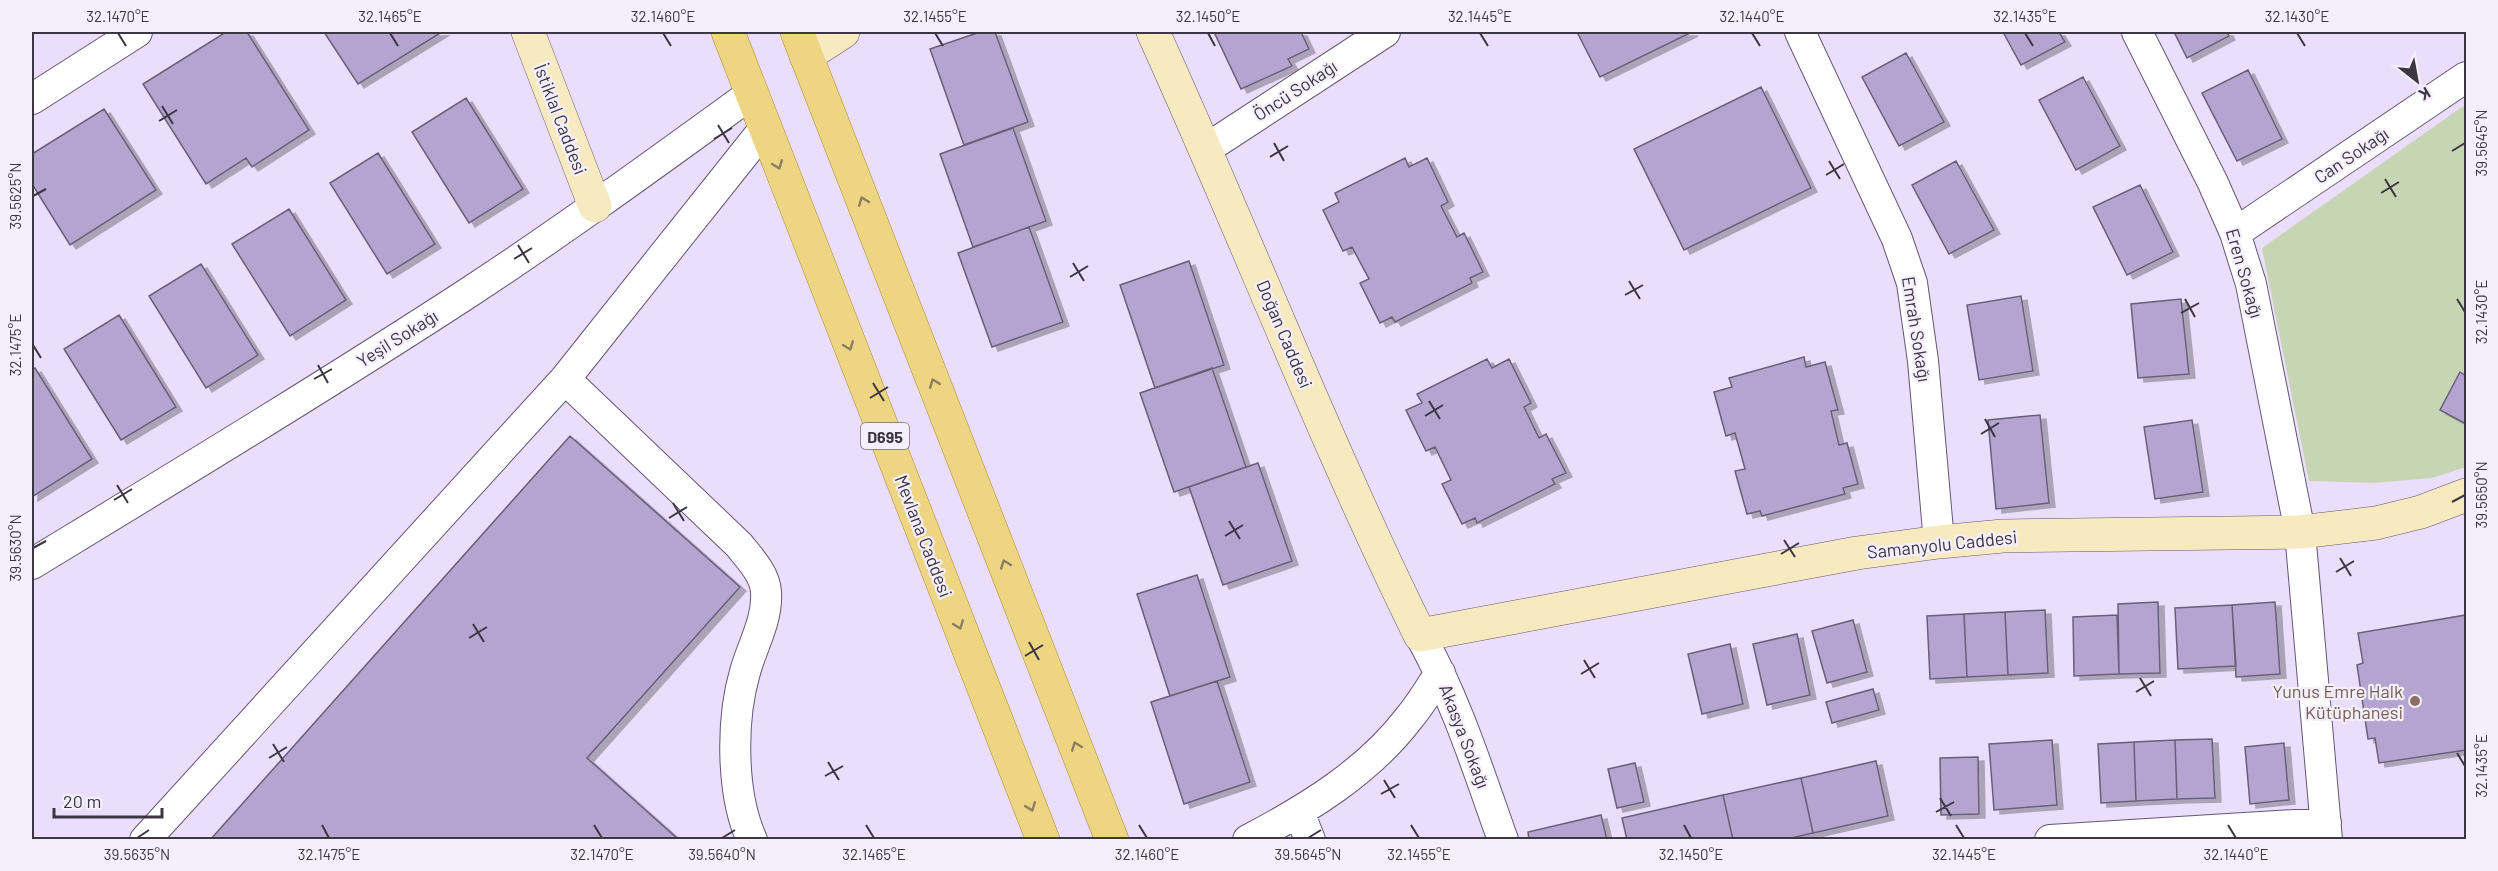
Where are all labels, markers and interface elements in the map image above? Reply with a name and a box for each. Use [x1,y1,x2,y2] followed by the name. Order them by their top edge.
[86,7,150,25] text: 32.1470°E
[358,7,422,25] text: 32.1465°E
[631,7,695,25] text: 32.1460°E
[903,7,967,25] text: 32.1455°E
[1176,7,1240,25] text: 32.1450°E
[1448,7,1512,25] text: 32.1445°E
[1720,7,1784,25] text: 32.1440°E
[1993,7,2057,25] text: 32.1435°E
[2265,7,2329,25] text: 32.1430°E
[2387,51,2447,111] north arrow
[1249,55,1341,125] street label: Öncü Sokağı
[530,61,592,177] street label: İstiklal Caddesi
[2416,84,2434,105] text: K
[2472,110,2490,176] text: 39.5645°N
[2310,122,2392,188] street label: Can Sokağı
[771,159,783,170] one-way arrow
[6,163,24,229] text: 39.5625°N
[858,196,870,207] one-way arrow
[2222,226,2268,320] street label: Eren Sokağı
[1898,275,1936,383] street label: Emrah Sokağı
[1252,277,1318,391] street label: Doğan Caddesi
[2472,280,2490,344] text: 32.1430°E
[352,304,442,372] street label: Yeşil Sokağı
[6,314,24,376] text: 32.1475°E
[842,340,855,351] one-way arrow
[929,378,941,389] one-way arrow
[861,423,909,449] road number: D695
[2472,461,2490,529] text: 39.5650°N
[891,472,957,600] street label: Mevlana Caddesi
[6,514,24,582] text: 39.5630°N
[1866,525,2018,563] street label: Samanyolu Caddesi
[1000,559,1012,570] one-way arrow
[952,619,964,630] one-way arrow
[2272,680,2403,723] place label: Yunus Emre Halk Kütüphanesi
[1435,681,1495,791] street label: Akasya Sokağı
[2408,694,2422,708] marker: Yunus Emre Halk Kütüphanesi
[2472,734,2490,798] text: 32.1435°E
[1071,741,1083,752] one-way arrow
[54,781,162,819] scale bar
[63,790,101,812] text: 20 m
[1023,801,1036,812] one-way arrow
[104,845,170,863] text: 39.5635°N
[298,845,360,863] text: 32.1475°E
[570,845,634,863] text: 32.1470°E
[688,845,756,863] text: 39.5640°N
[842,845,906,863] text: 32.1465°E
[1115,845,1179,863] text: 32.1460°E
[1275,845,1341,863] text: 39.5645°N
[1387,845,1451,863] text: 32.1455°E
[1659,845,1723,863] text: 32.1450°E
[1932,845,1996,863] text: 32.1445°E
[2204,845,2268,863] text: 32.1440°E

